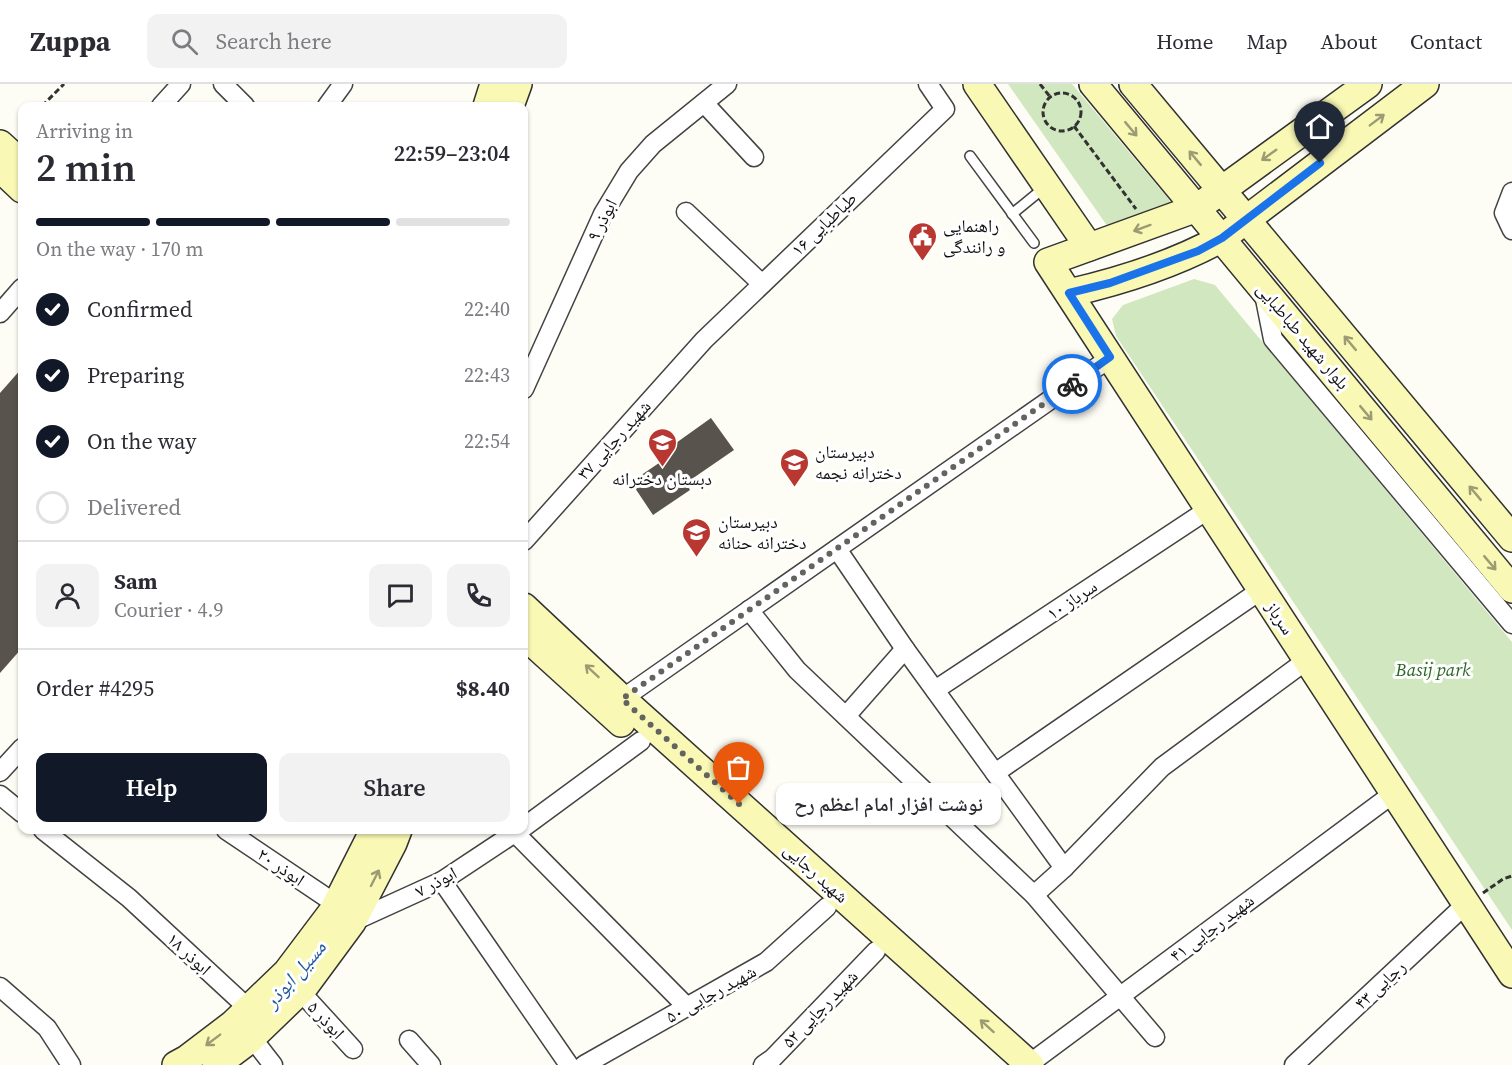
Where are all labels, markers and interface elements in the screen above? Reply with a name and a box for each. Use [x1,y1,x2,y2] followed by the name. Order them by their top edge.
[147,14,567,68] search box
[30,22,111,60] text: Zuppa
[168,25,201,58] icon: search
[216,26,332,56] text: Search here
[1156,27,1214,56] text: Home
[1247,27,1288,56] text: Map
[1321,27,1377,56] text: About
[1410,27,1482,56] text: Contact
[1294,101,1345,163] pin
[1303,110,1336,143] icon: home
[1368,114,1384,126] one-way arrow
[36,117,133,145] text: Arriving in
[1124,121,1138,136] one-way arrow
[394,138,510,168] text: 22:59–23:04
[36,141,136,194] text: 2 min
[1262,149,1278,161] one-way arrow
[1188,151,1202,166] one-way arrow
[785,186,862,261] street label: طباطبایی ۱۶
[580,194,623,245] street label: ابوذر ۹
[943,213,1005,259] place label: راهنمایی و رانندگی
[906,220,938,262] public building icon: راهنمایی و رانندگی
[1133,223,1152,234] one-way arrow
[36,235,203,263] text: On the way · 170 m
[1251,277,1356,395] street label: بلوار شهید طباطبایی
[36,293,69,326] icon: check
[87,294,192,324] text: Confirmed
[464,295,510,323] text: 22:40
[1343,336,1357,351] one-way arrow
[1042,354,1102,414] courier
[36,359,69,392] icon: check
[87,360,184,390] text: Preparing
[464,361,510,389] text: 22:43
[1056,368,1089,401] icon: bike
[571,394,656,485] street label: شهید رجایی ۳۷
[1359,405,1373,420] one-way arrow
[36,425,69,458] icon: check
[87,426,196,456] text: On the way
[646,426,678,468] school or university icon: دبستان دخترانه
[464,427,510,455] text: 22:54
[815,439,902,485] place label: دبیرستان دخترانه نجمه
[778,446,810,488] school or university icon: دبیرستان دخترانه نجمه
[612,466,712,491] place label: دبستان دخترانه
[1468,485,1481,501] one-way arrow
[87,492,181,522] text: Delivered
[718,509,807,555] place label: دبیرستان دخترانه حنانه
[681,516,713,558] school or university icon: دبیرستان دخترانه حنانه
[1484,555,1497,571] one-way arrow
[36,564,99,627] button: person
[369,564,432,627] button: chat
[447,564,510,627] button: phone
[114,566,158,596] text: Sam
[1042,574,1102,626] street label: سرباز ۱۰
[1260,595,1301,639] street label: سرباز
[114,596,223,624] text: Courier · 4.9
[1395,657,1471,682] park label: Basij park
[585,664,600,678] one-way arrow
[36,673,154,703] text: Order #4295
[456,673,510,703] text: $8.40
[713,742,764,804] pin
[722,751,755,784] icon: bag
[36,753,267,822] button: Help
[279,753,510,822] button: Share
[775,783,1000,825] callout: نوشت افزار امام اعظم رح
[794,790,983,818] text: نوشت افزار امام اعظم رح
[778,837,854,908] street label: شهید رجایی
[253,842,310,892] street label: ابوذر ۲۰
[410,860,461,903] street label: ابوذر ۷
[370,870,381,888] one-way arrow
[1164,888,1259,968] street label: شهید رجایی ۴۱
[162,927,217,981] street label: ابوذر ۱۸
[256,934,332,1016] water label: مسیل ابوذر
[1349,954,1411,1015] street label: رجایی ۴۳
[661,958,760,1029] street label: شهید رجایی ۵۰
[776,964,863,1053] street label: شهید رجایی ۵۲
[302,995,351,1044] street label: ابوذر ۵
[980,1019,995,1033] one-way arrow
[205,1034,221,1046] one-way arrow

